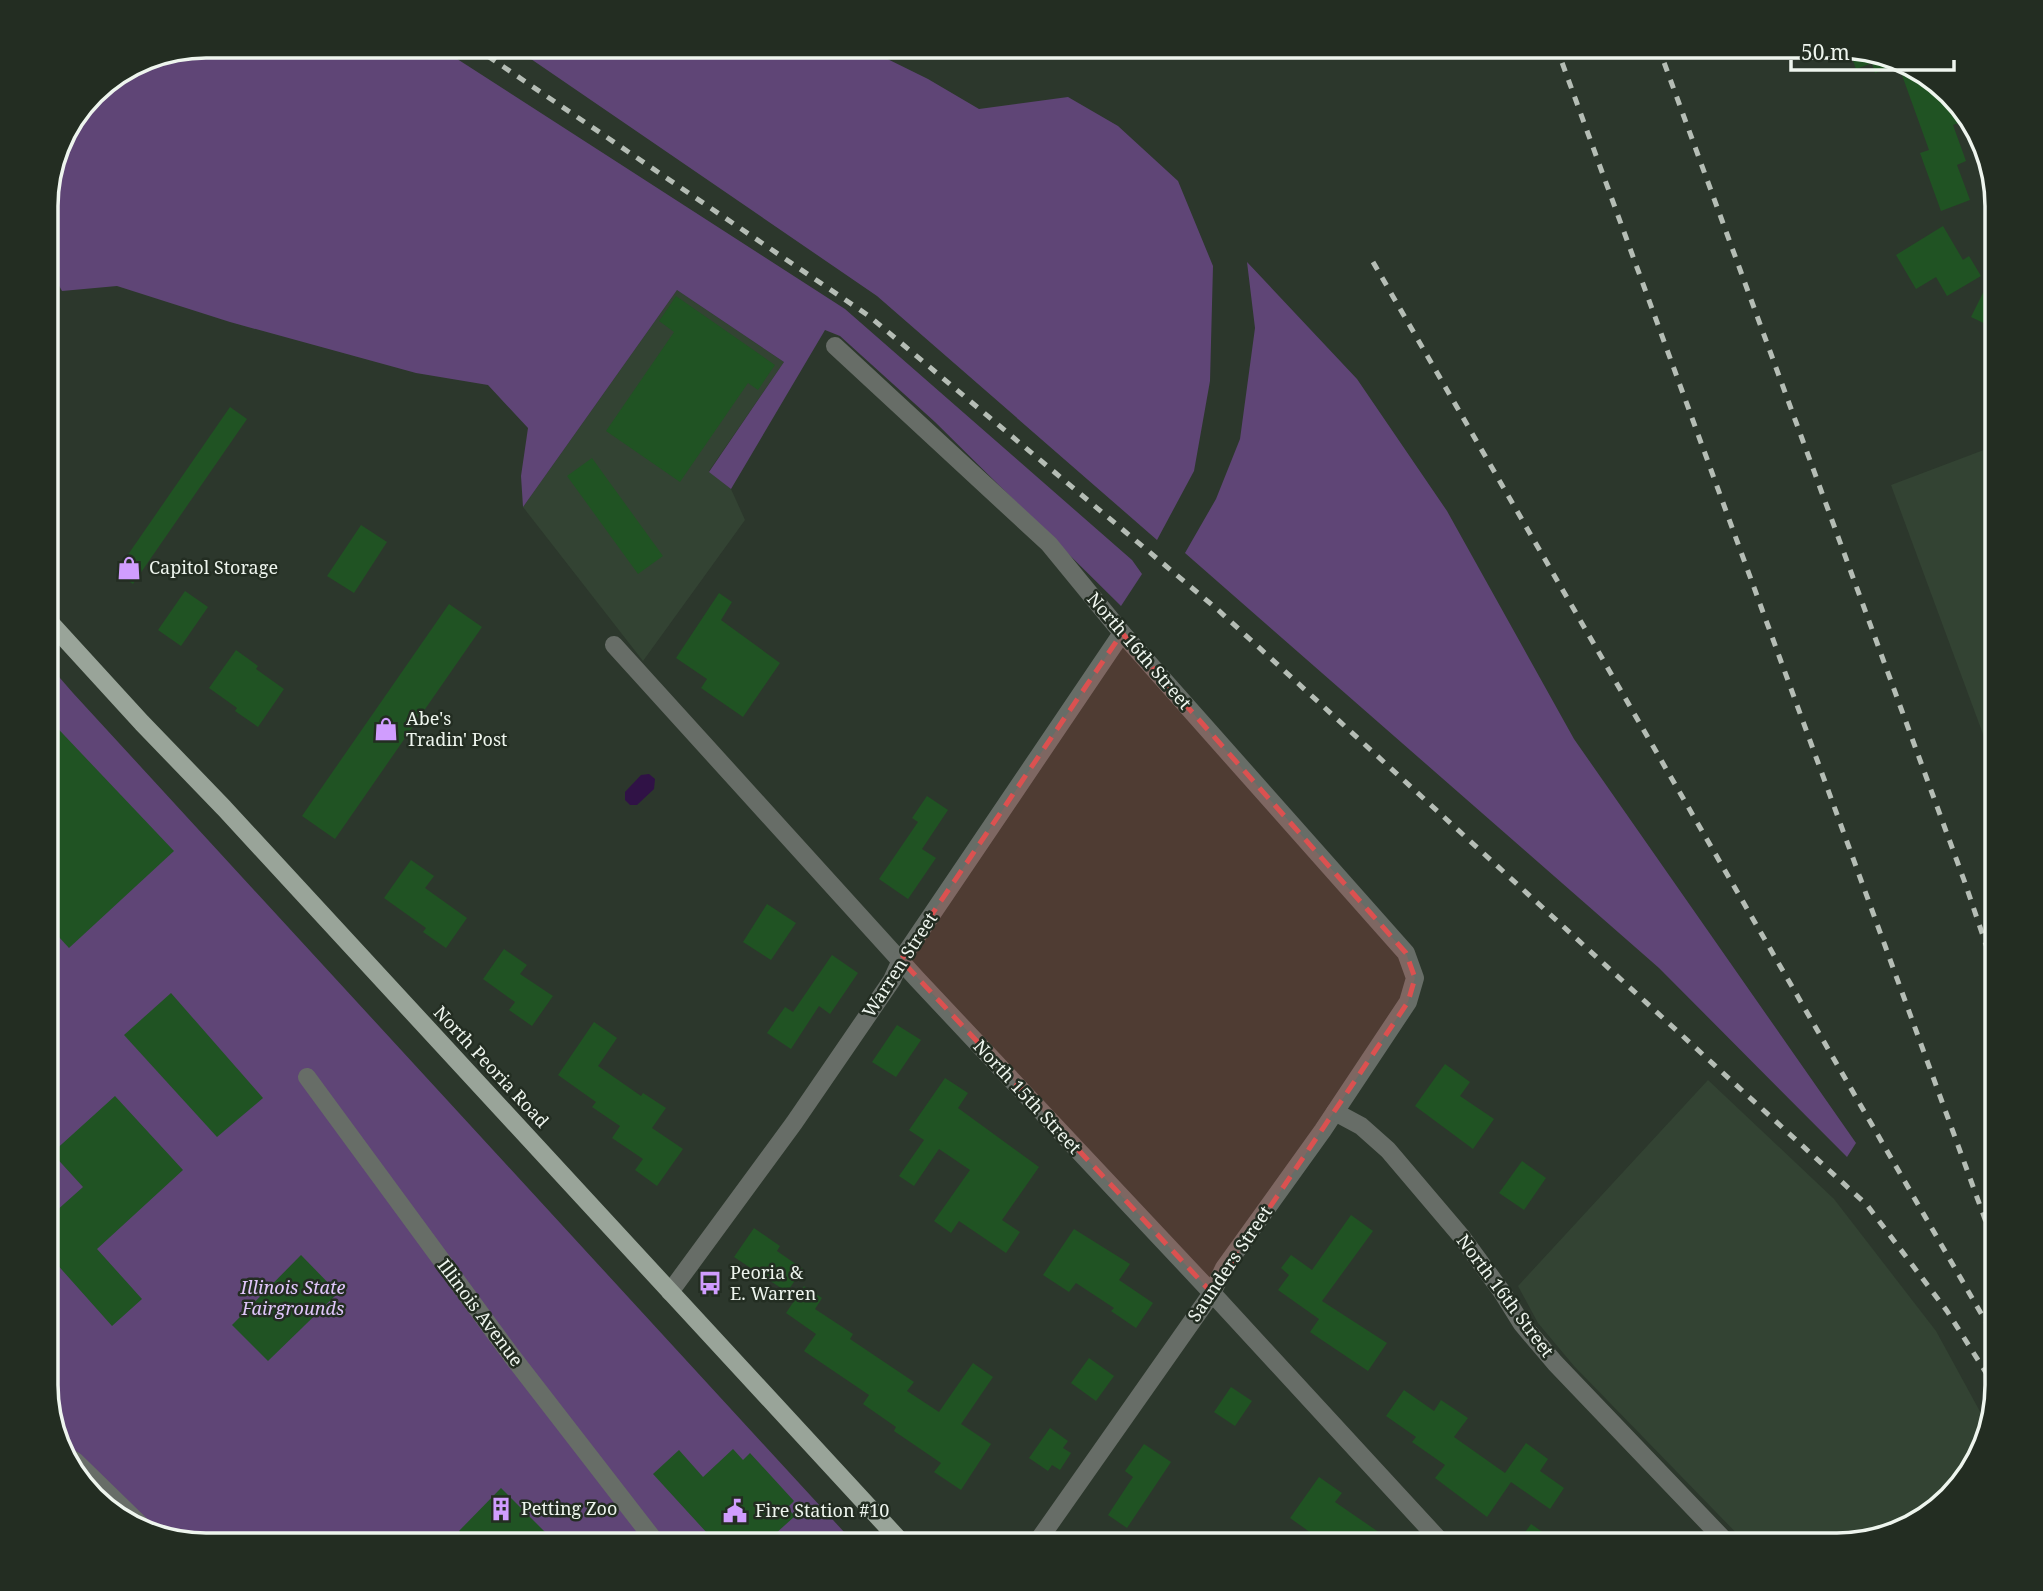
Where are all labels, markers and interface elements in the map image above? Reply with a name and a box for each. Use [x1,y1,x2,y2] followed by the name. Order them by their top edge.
[1791,28,1954,72] scale bar
[1801,38,1850,66] text: 50 m
[115,554,143,582] shop icon: Capitol Storage
[149,555,278,579] place label: Capitol Storage
[1082,587,1197,714] street label: North 16th Street
[406,706,507,751] place label: Abe's Tradin' Post
[372,715,400,743] shop icon: Abe's Tradin' Post
[856,907,942,1022] street label: Warren Street
[429,1000,555,1132] street label: North Peoria Road
[969,1034,1087,1159] street label: North 15th Street
[1181,1201,1277,1326] street label: Saunders Street
[1452,1229,1560,1362] street label: North 16th Street
[433,1254,529,1371] street label: Illinois Avenue
[730,1260,817,1305] place label: Peoria & E. Warren
[696,1269,724,1297] bus stop icon: Peoria & E. Warren
[240,1275,346,1320] park label: Illinois State Fairgrounds
[487,1495,515,1523] building icon: Petting Zoo
[521,1496,617,1520] place label: Petting Zoo
[721,1497,749,1525] public building icon: Fire Station #10
[755,1498,889,1522] place label: Fire Station #10

